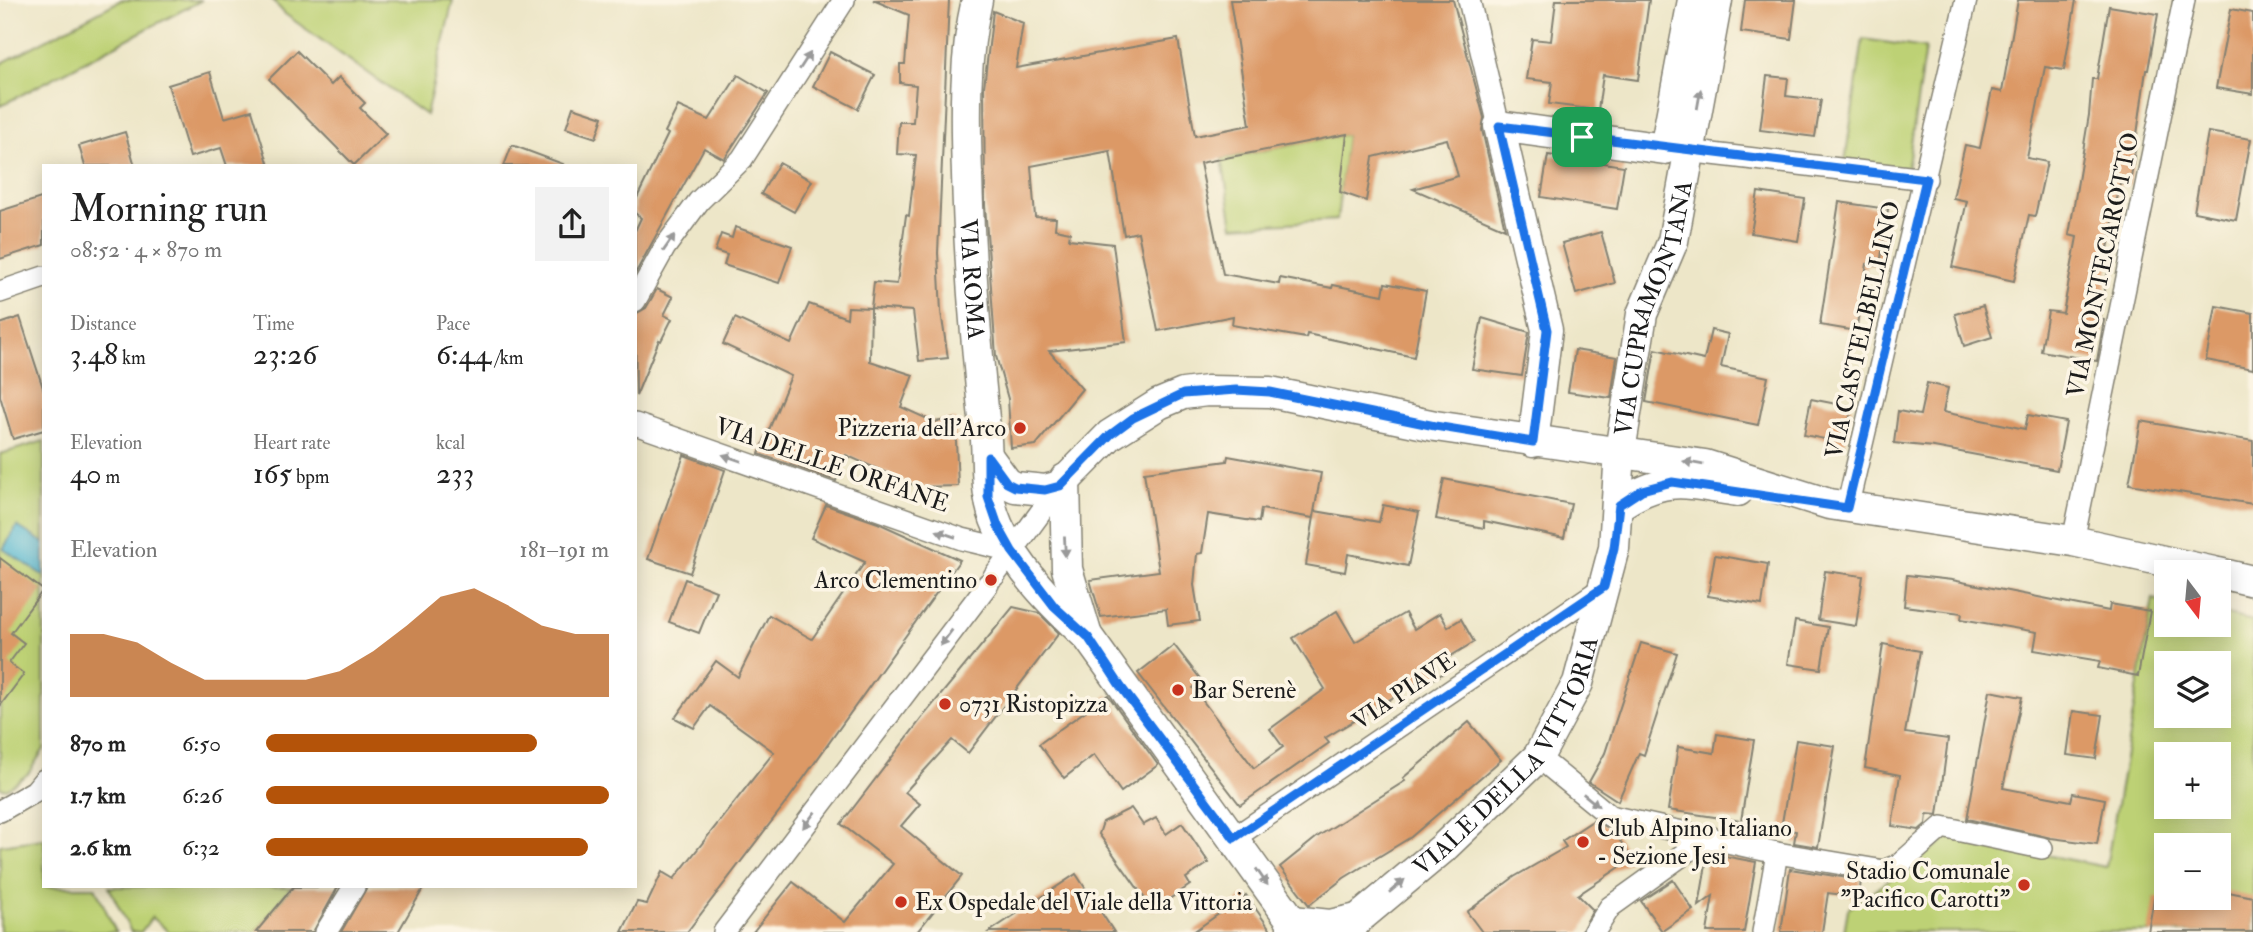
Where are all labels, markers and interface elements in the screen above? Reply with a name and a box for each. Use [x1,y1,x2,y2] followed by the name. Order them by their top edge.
[799,52,812,71] one-way arrow
[1694,88,1705,110] one-way arrow
[1552,107,1612,167] pin
[1563,118,1601,156] icon: arrive
[2060,130,2146,400] street label: VIA MONTECAROTTO
[1607,178,1699,438] street label: VIA CUPRAMONTANA
[70,185,268,233] text: Morning run
[535,187,609,261] button: share
[1818,198,1908,462] street label: VIA CASTELBELLINO
[953,218,992,341] street label: VIA ROMA
[663,233,676,252] one-way arrow
[70,235,222,264] text: 08:52 · 4 × 870 m
[70,312,136,336] text: Distance
[253,312,295,336] text: Time
[436,312,470,336] text: Pace
[70,336,118,373] text: 3.48
[253,336,317,373] text: 23:26
[436,336,491,373] text: 6:44
[118,346,146,370] text: km
[491,346,524,370] text: /km
[711,410,953,520] street label: VIA DELLE ORFANE
[838,413,1006,444] place label: Pizzeria dell'Arco
[1012,420,1028,436] marker: Pizzeria dell'Arco
[70,431,142,455] text: Elevation
[253,431,330,455] text: Heart rate
[436,431,465,455] text: kcal
[721,452,742,463] one-way arrow
[70,455,102,492] text: 40
[253,455,292,492] text: 165
[436,455,474,492] text: 233
[1682,457,1704,468] one-way arrow
[102,465,120,489] text: m
[292,465,330,489] text: bpm
[936,528,957,539] one-way arrow
[70,535,158,564] text: Elevation
[519,535,609,564] text: 181–191 m
[1060,536,1071,558] one-way arrow
[2154,560,2231,637] north arrow
[2154,560,2231,910] map controls
[813,565,977,596] place label: Arco Clementino
[983,572,999,588] marker: Arco Clementino
[939,629,953,648] one-way arrow
[1407,633,1605,882] street label: VIALE DELLA VITTORIA
[1346,645,1462,737] street label: VIA PIAVE
[2154,651,2231,728] button: layers
[1192,675,1296,706] place label: Bar Serenè
[1170,682,1186,698] marker: Bar Serenè
[959,689,1109,720] place label: 0731 Ristopizza
[937,696,953,712] marker: 0731 Ristopizza
[70,729,126,758] text: 870 m
[182,729,221,758] text: 6:50
[2154,742,2231,819] button: +
[70,781,126,810] text: 1.7 km
[182,781,223,810] text: 6:26
[1582,792,1599,807] one-way arrow
[802,811,816,829] one-way arrow
[1597,813,1792,872] place label: Club Alpino Italiano - Sezione Jesi
[70,833,131,862] text: 2.6 km
[182,833,220,862] text: 6:32
[2154,833,2231,910] button: −
[1575,834,1591,850] marker: Club Alpino Italiano - Sezione Jesi
[1840,856,2010,915] place label: Stadio Comunale "Pacifico Carotti"
[1255,868,1269,886] one-way arrow
[2016,877,2032,893] marker: Stadio Comunale "Pacifico Carotti"
[1388,878,1406,894] one-way arrow
[915,887,1254,918] place label: Ex Ospedale del Viale della Vittoria
[893,894,909,910] marker: Ex Ospedale del Viale della Vittoria

